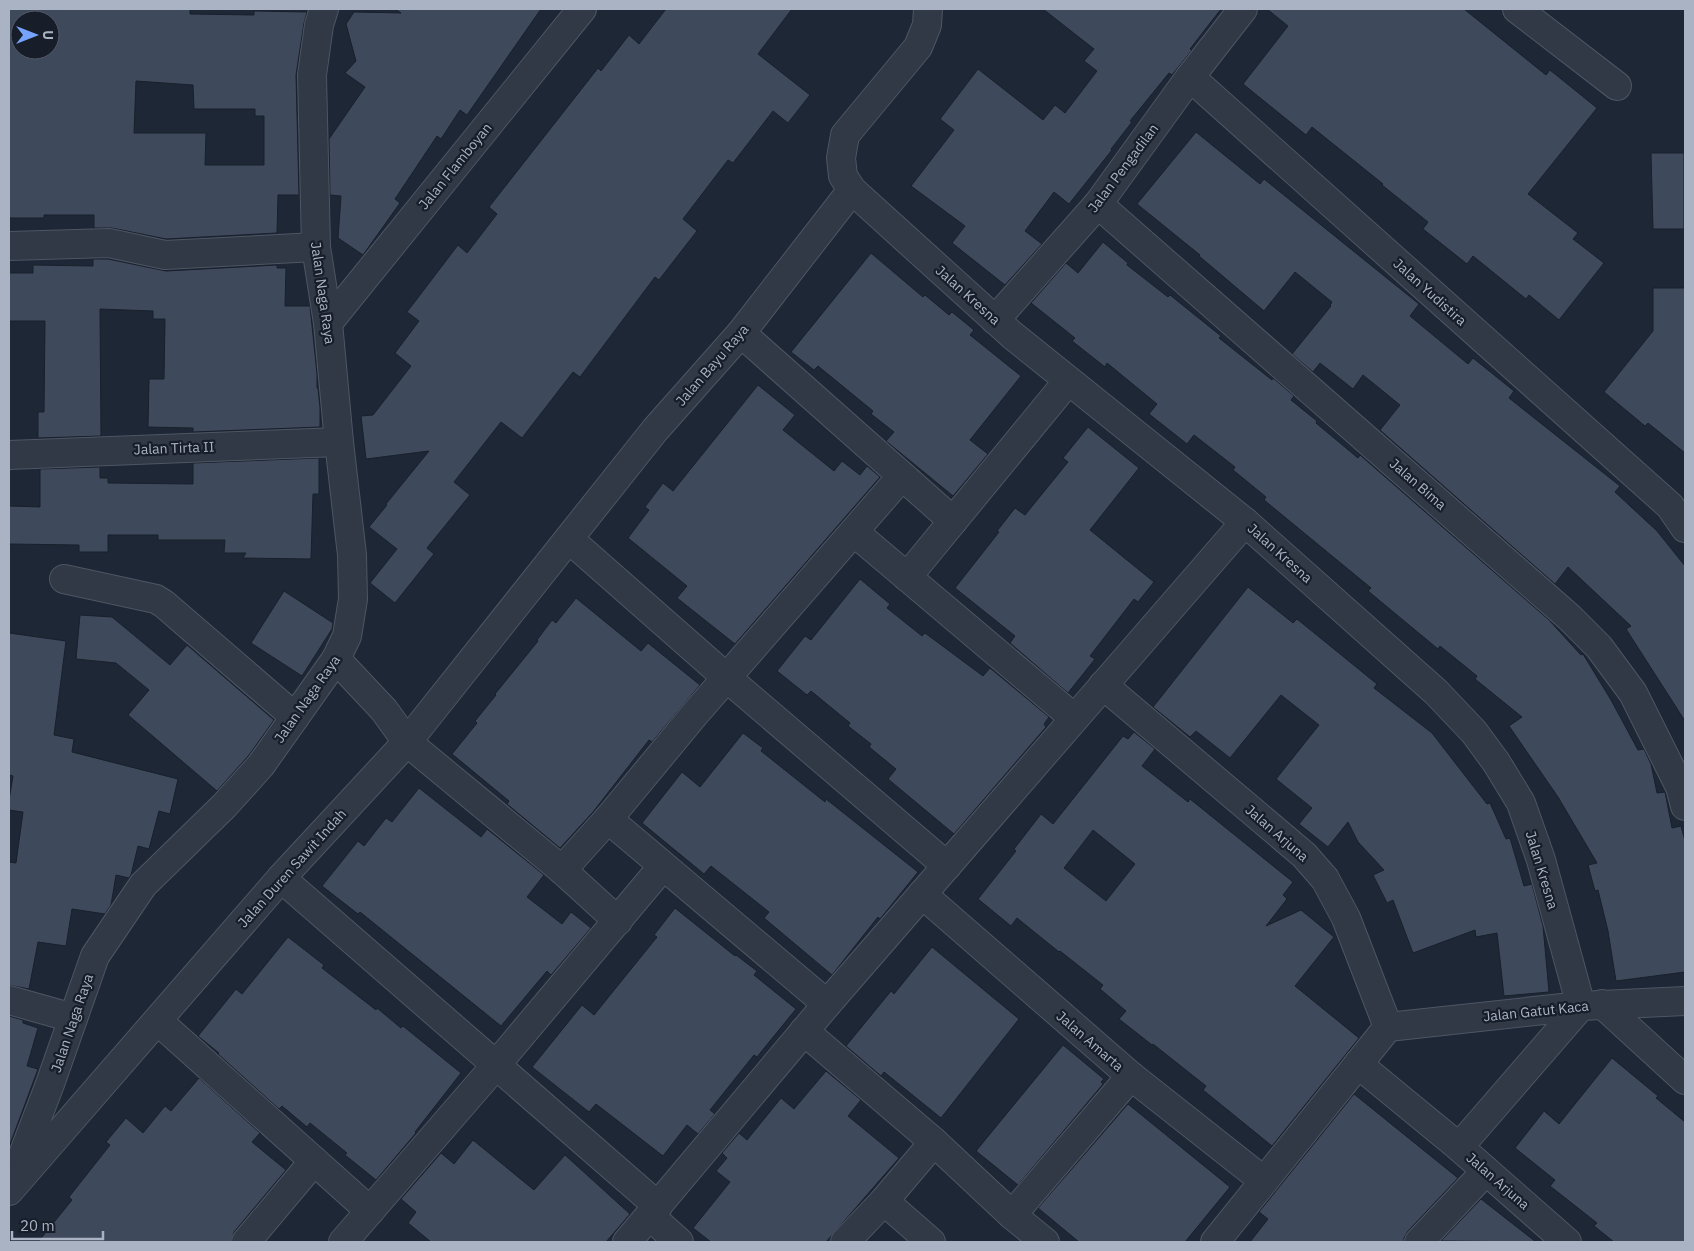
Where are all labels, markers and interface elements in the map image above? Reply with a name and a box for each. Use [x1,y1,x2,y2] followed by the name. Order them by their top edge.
[10,10,60,60] north arrow
[39,30,57,40] text: U
[414,119,496,213] street label: Jalan Flamboyan
[1084,120,1162,216] street label: Jalan Pengadilan
[307,241,339,346] street label: Jalan Naga Raya
[1390,254,1471,330] street label: Jalan Yudistira
[932,261,1004,329] street label: Jalan Kresna
[672,320,753,410] street label: Jalan Bayu Raya
[133,438,215,458] street label: Jalan Tirta II
[1386,454,1451,514] street label: Jalan Bima
[1244,519,1316,587] street label: Jalan Kresna
[270,651,344,746] street label: Jalan Naga Raya
[1242,801,1313,866] street label: Jalan Arjuna
[234,805,350,931] street label: Jalan Duren Sawit Indah
[1522,829,1563,912] street label: Jalan Kresna
[47,971,97,1075] street label: Jalan Naga Raya
[1482,996,1590,1025] street label: Jalan Gatut Kaca
[1053,1007,1128,1075] street label: Jalan Amarta
[1463,1149,1534,1214] street label: Jalan Arjuna
[12,1208,104,1240] scale bar
[20,1216,55,1235] text: 20 m

